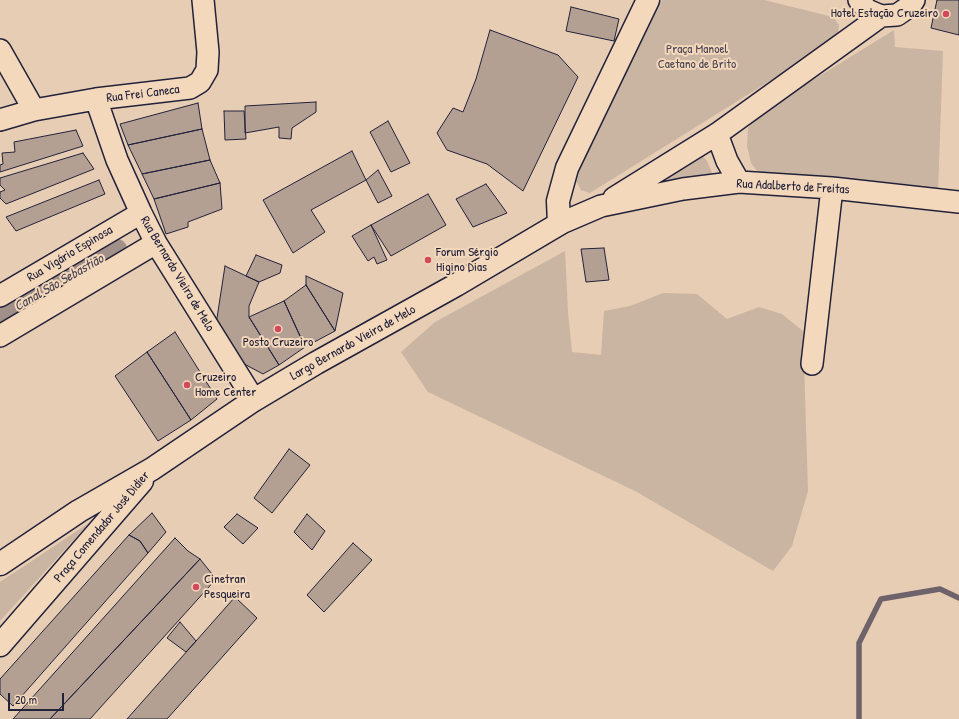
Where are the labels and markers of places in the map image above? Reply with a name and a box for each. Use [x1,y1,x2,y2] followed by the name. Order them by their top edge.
[831,6,938,22] place label: Hotel Estação Cruzeiro
[941,9,951,19] marker: Hotel Estação Cruzeiro
[436,245,498,276] place label: Forum Sérgio Higino Dias
[423,255,433,265] marker: Forum Sérgio Higino Dias
[273,324,283,334] marker: Posto Cruzeiro
[243,335,313,351] place label: Posto Cruzeiro
[195,370,256,401] place label: Cruzeiro Home Center
[182,380,192,390] marker: Cruzeiro Home Center
[204,572,250,603] place label: Cinetran Pesqueira
[191,582,201,592] marker: Cinetran Pesqueira

